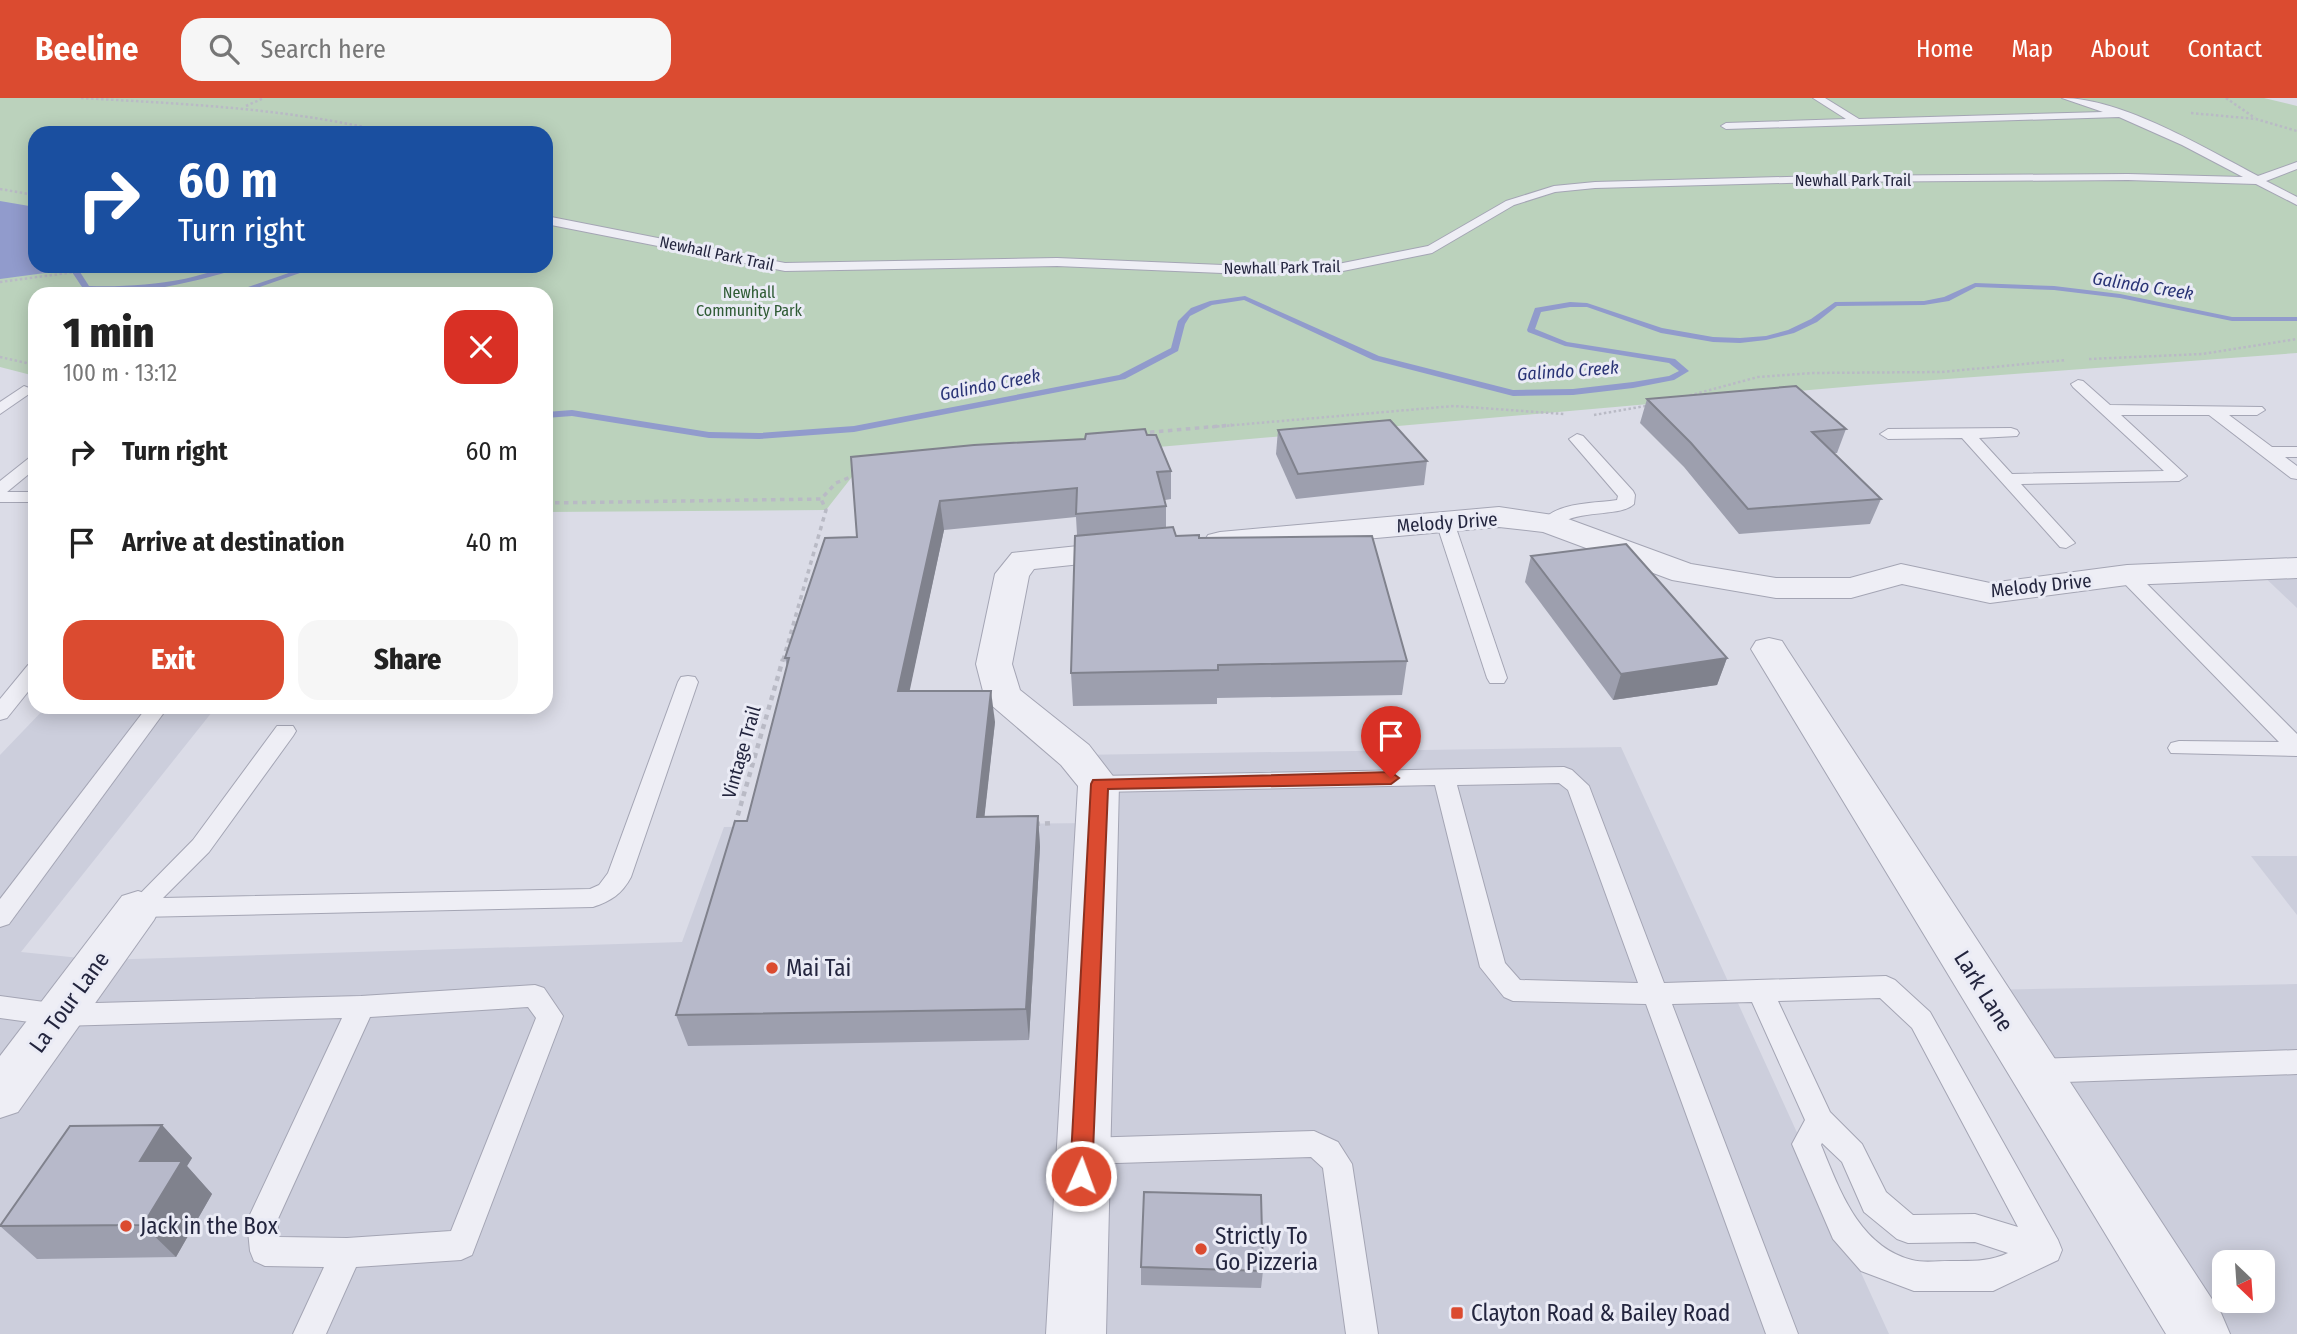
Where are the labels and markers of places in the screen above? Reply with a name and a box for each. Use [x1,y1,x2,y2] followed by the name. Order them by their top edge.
[1361,706,1421,778] pin
[786,954,851,982] place label: Mai Tai
[764,960,780,976] marker: Mai Tai
[140,1212,278,1240] place label: Jack in the Box
[118,1218,134,1234] marker: Jack in the Box
[1215,1222,1318,1276] place label: Strictly To Go Pizzeria
[1193,1241,1209,1257] marker: Strictly To Go Pizzeria
[1471,1299,1730,1327] place label: Clayton Road & Bailey Road
[1449,1305,1465,1321] marker: Clayton Road & Bailey Road

